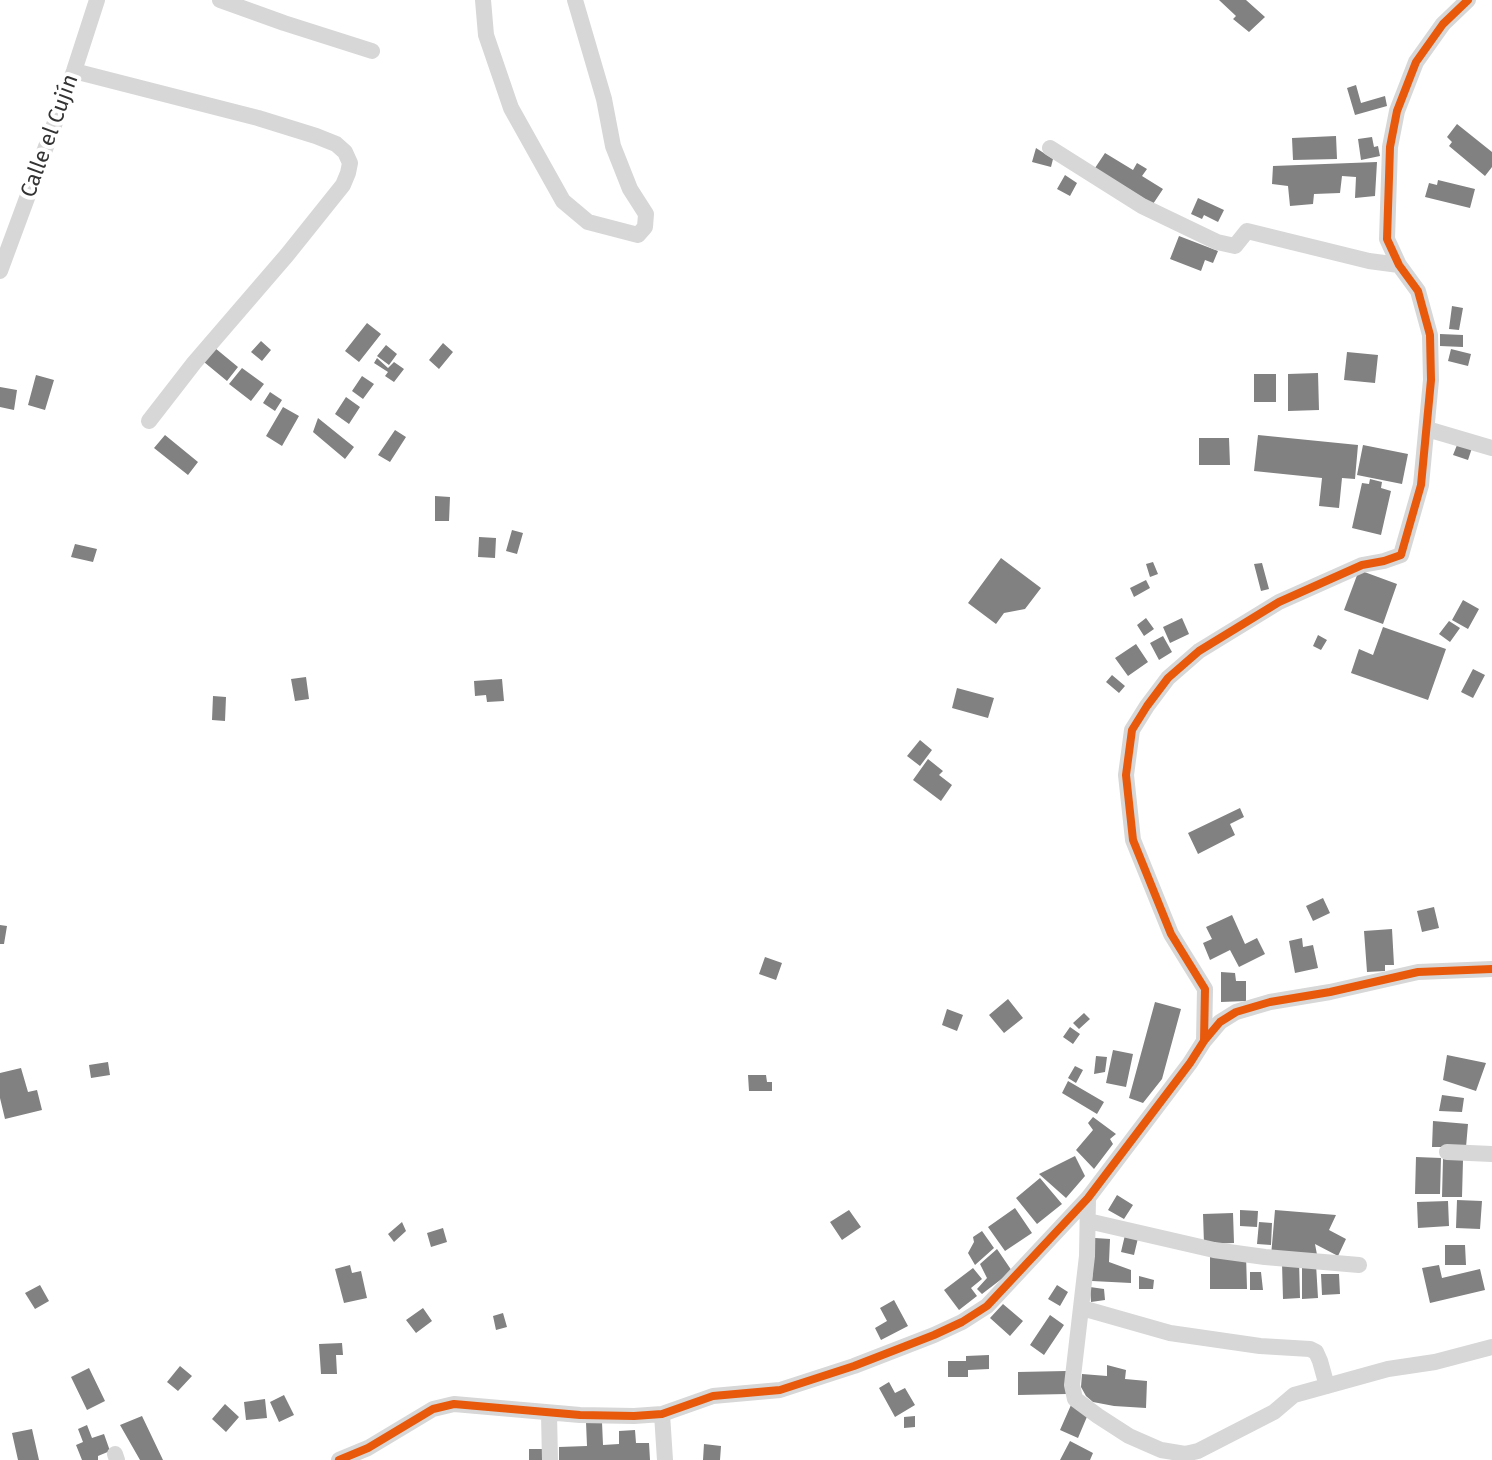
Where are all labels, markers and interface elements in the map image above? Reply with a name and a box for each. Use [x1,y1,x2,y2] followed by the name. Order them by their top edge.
[16,71,84,201] street label: Calle el Cujín

